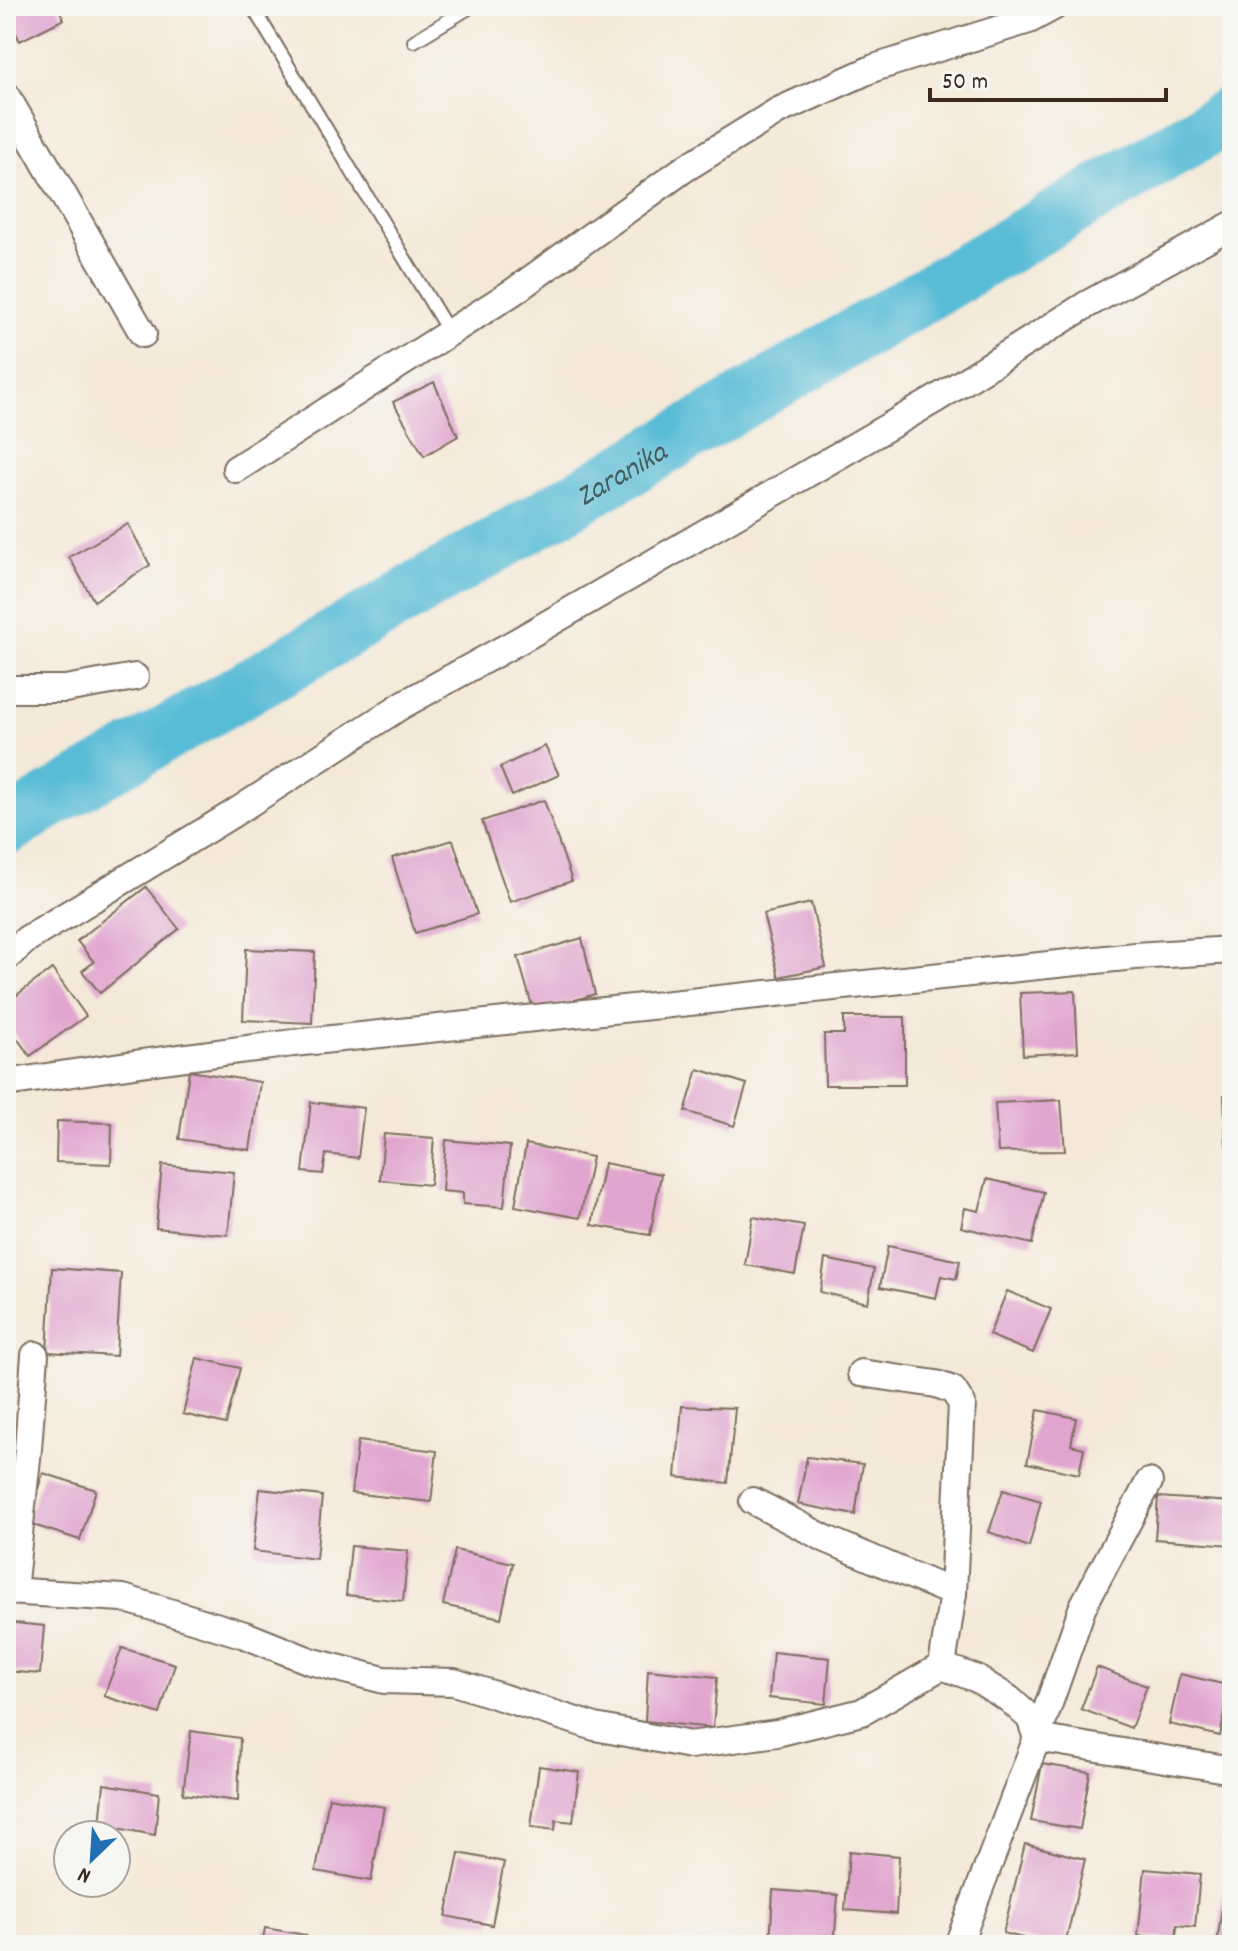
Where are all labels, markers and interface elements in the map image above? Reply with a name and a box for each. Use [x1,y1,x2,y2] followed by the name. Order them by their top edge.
[930,52,1166,102] scale bar
[942,66,988,100] text: 50 m
[570,432,678,520] water label: Zaranika
[52,1819,132,1899] north arrow
[73,1858,97,1890] text: N

